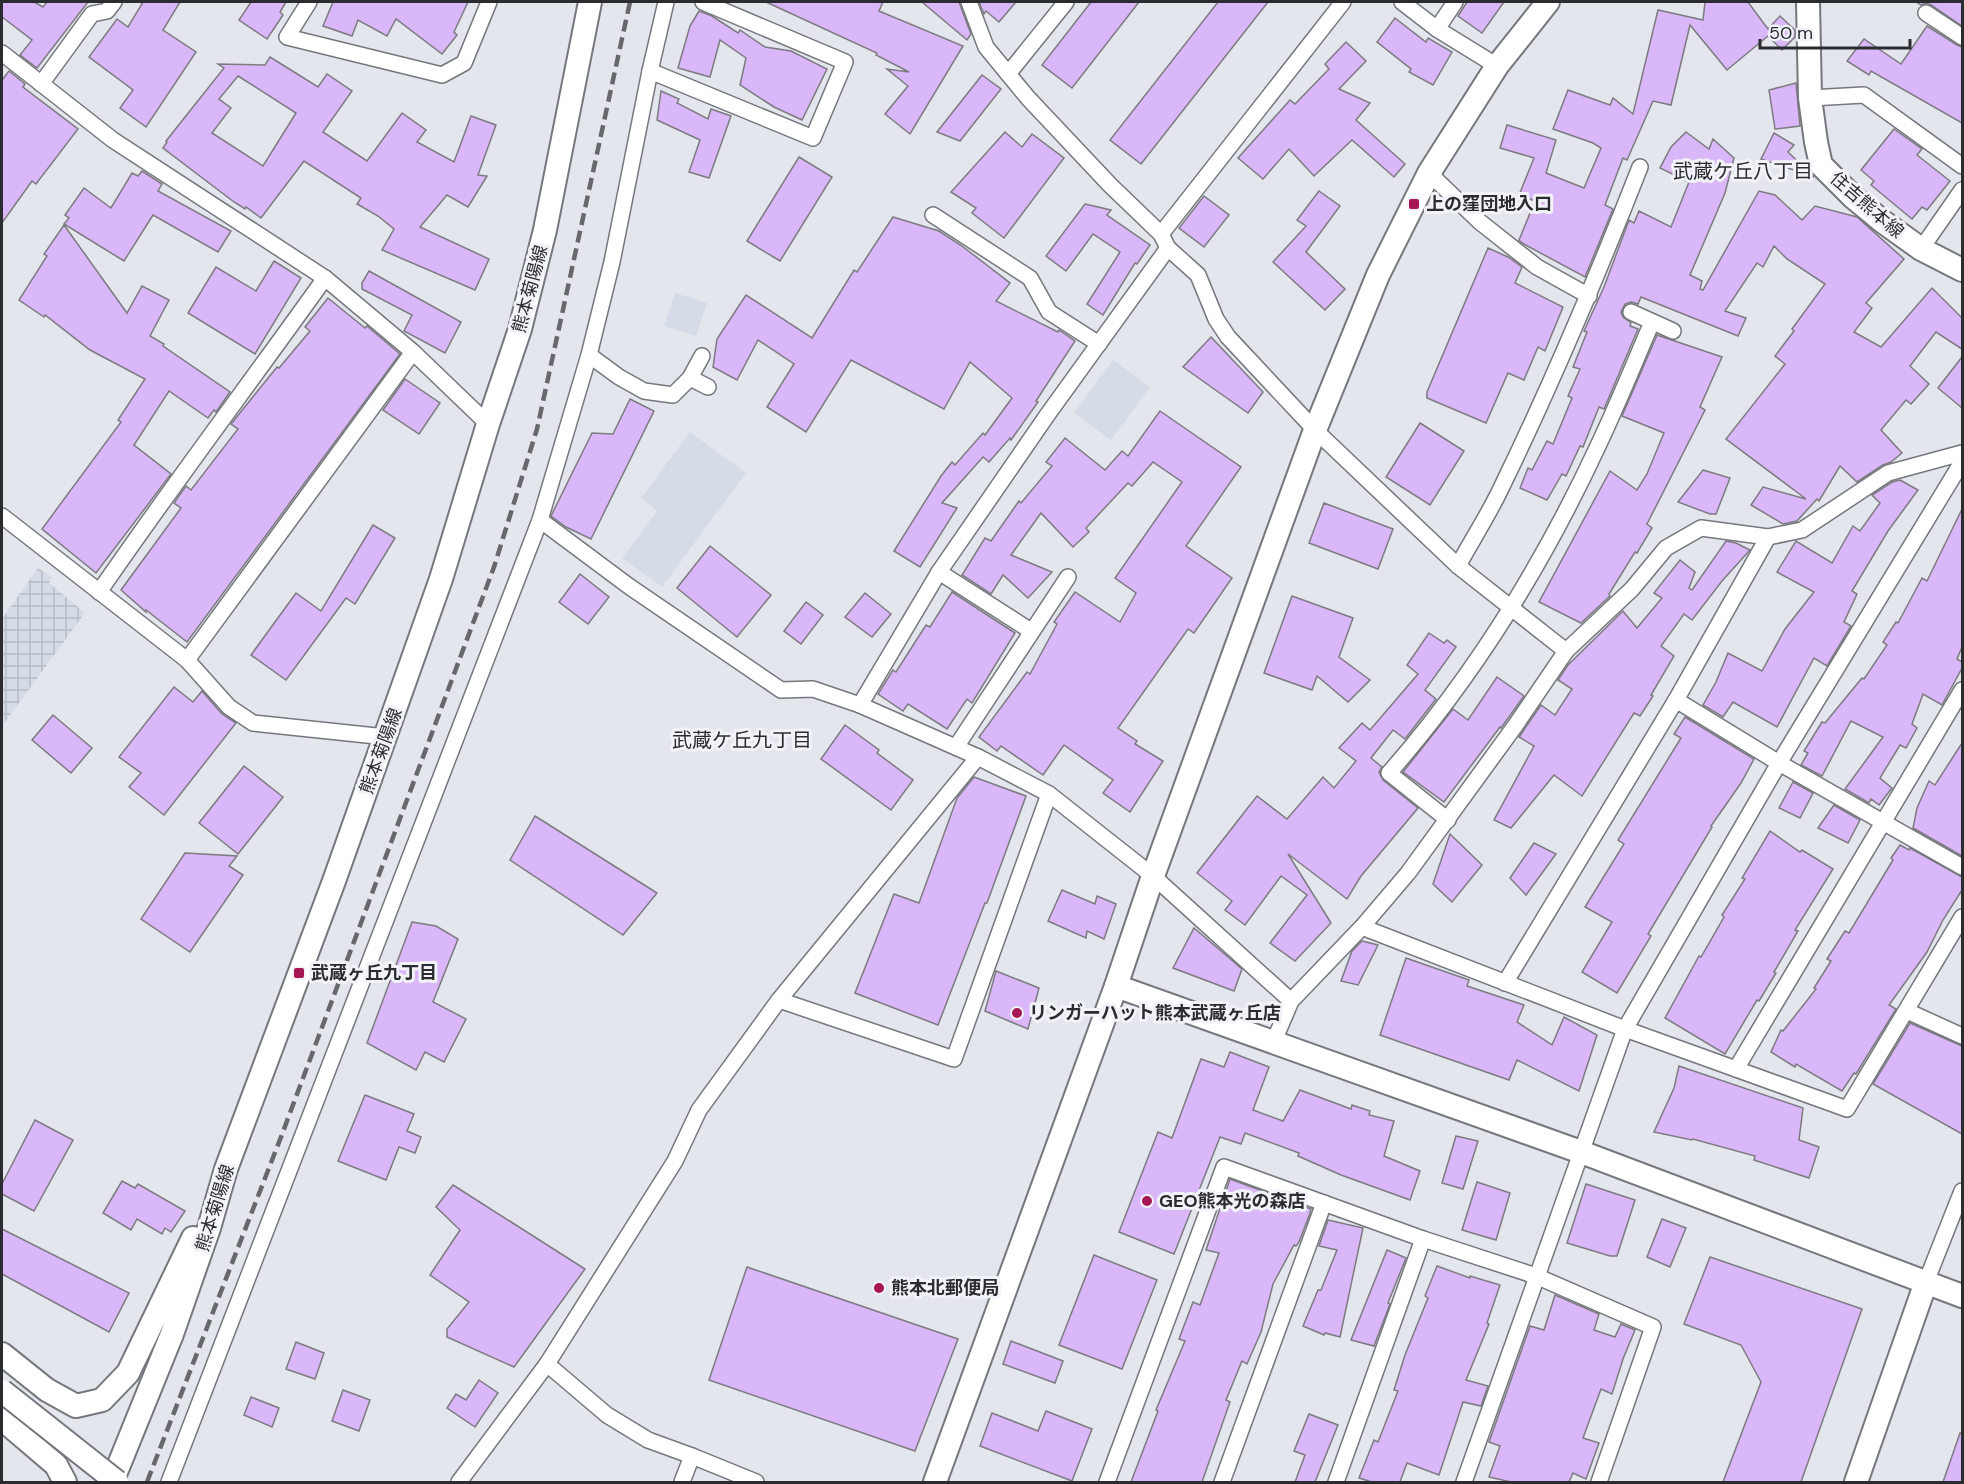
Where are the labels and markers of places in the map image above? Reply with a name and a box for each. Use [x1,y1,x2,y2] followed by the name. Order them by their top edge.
[1426,192,1552,216] place label: 上の窪団地入口
[1407,197,1421,211] marker: 上の窪団地入口
[311,961,437,985] place label: 武蔵ヶ丘九丁目
[292,966,306,980] marker: 武蔵ヶ丘九丁目
[1029,1001,1281,1025] place label: リンガーハット熊本武蔵ヶ丘店
[1010,1006,1024,1020] marker: リンガーハット熊本武蔵ヶ丘店
[1159,1189,1306,1213] place label: GEO熊本光の森店
[1140,1194,1154,1208] marker: GEO熊本光の森店
[891,1276,999,1300] place label: 熊本北郵便局
[872,1281,886,1295] marker: 熊本北郵便局

